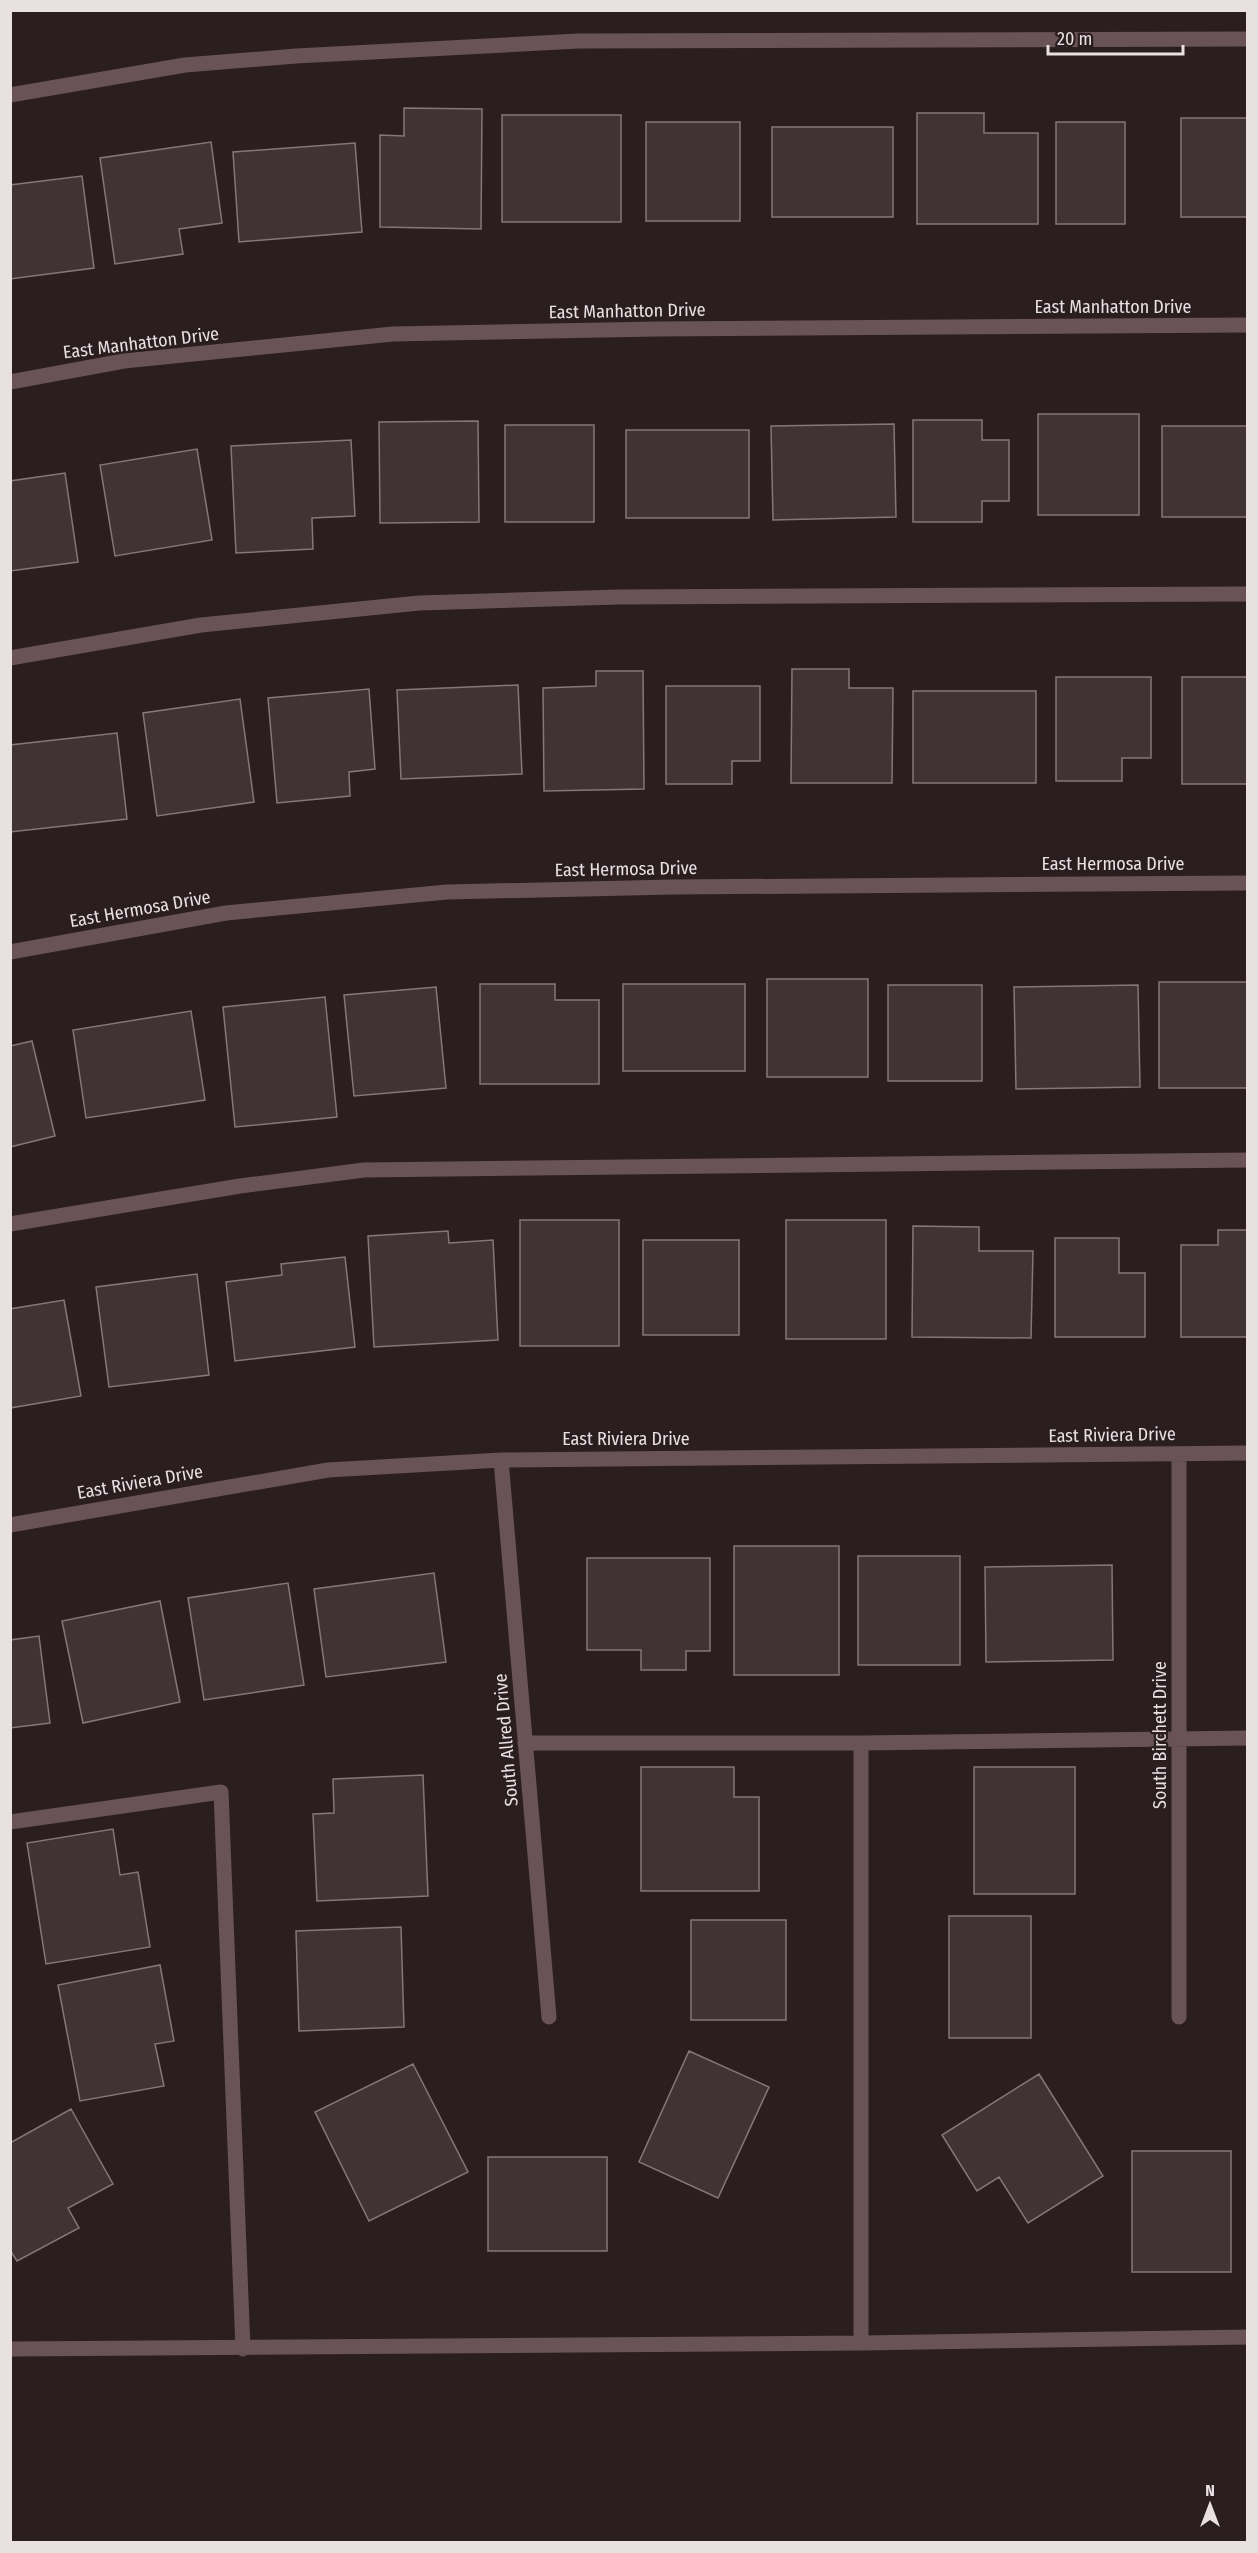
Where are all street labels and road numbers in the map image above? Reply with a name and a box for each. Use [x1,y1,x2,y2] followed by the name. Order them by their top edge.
[1035,296,1192,318] street label: East Manhatton Drive
[548,299,706,323] street label: East Manhatton Drive
[62,323,220,363] street label: East Manhatton Drive
[1042,853,1185,875] street label: East Hermosa Drive
[554,857,698,881] street label: East Hermosa Drive
[68,886,212,932] street label: East Hermosa Drive
[1048,1423,1176,1447] street label: East Riviera Drive
[562,1428,690,1450] street label: East Riviera Drive
[75,1460,205,1504] street label: East Riviera Drive
[1149,1661,1171,1809] street label: South Birchett Drive
[489,1673,523,1807] street label: South Allred Drive

